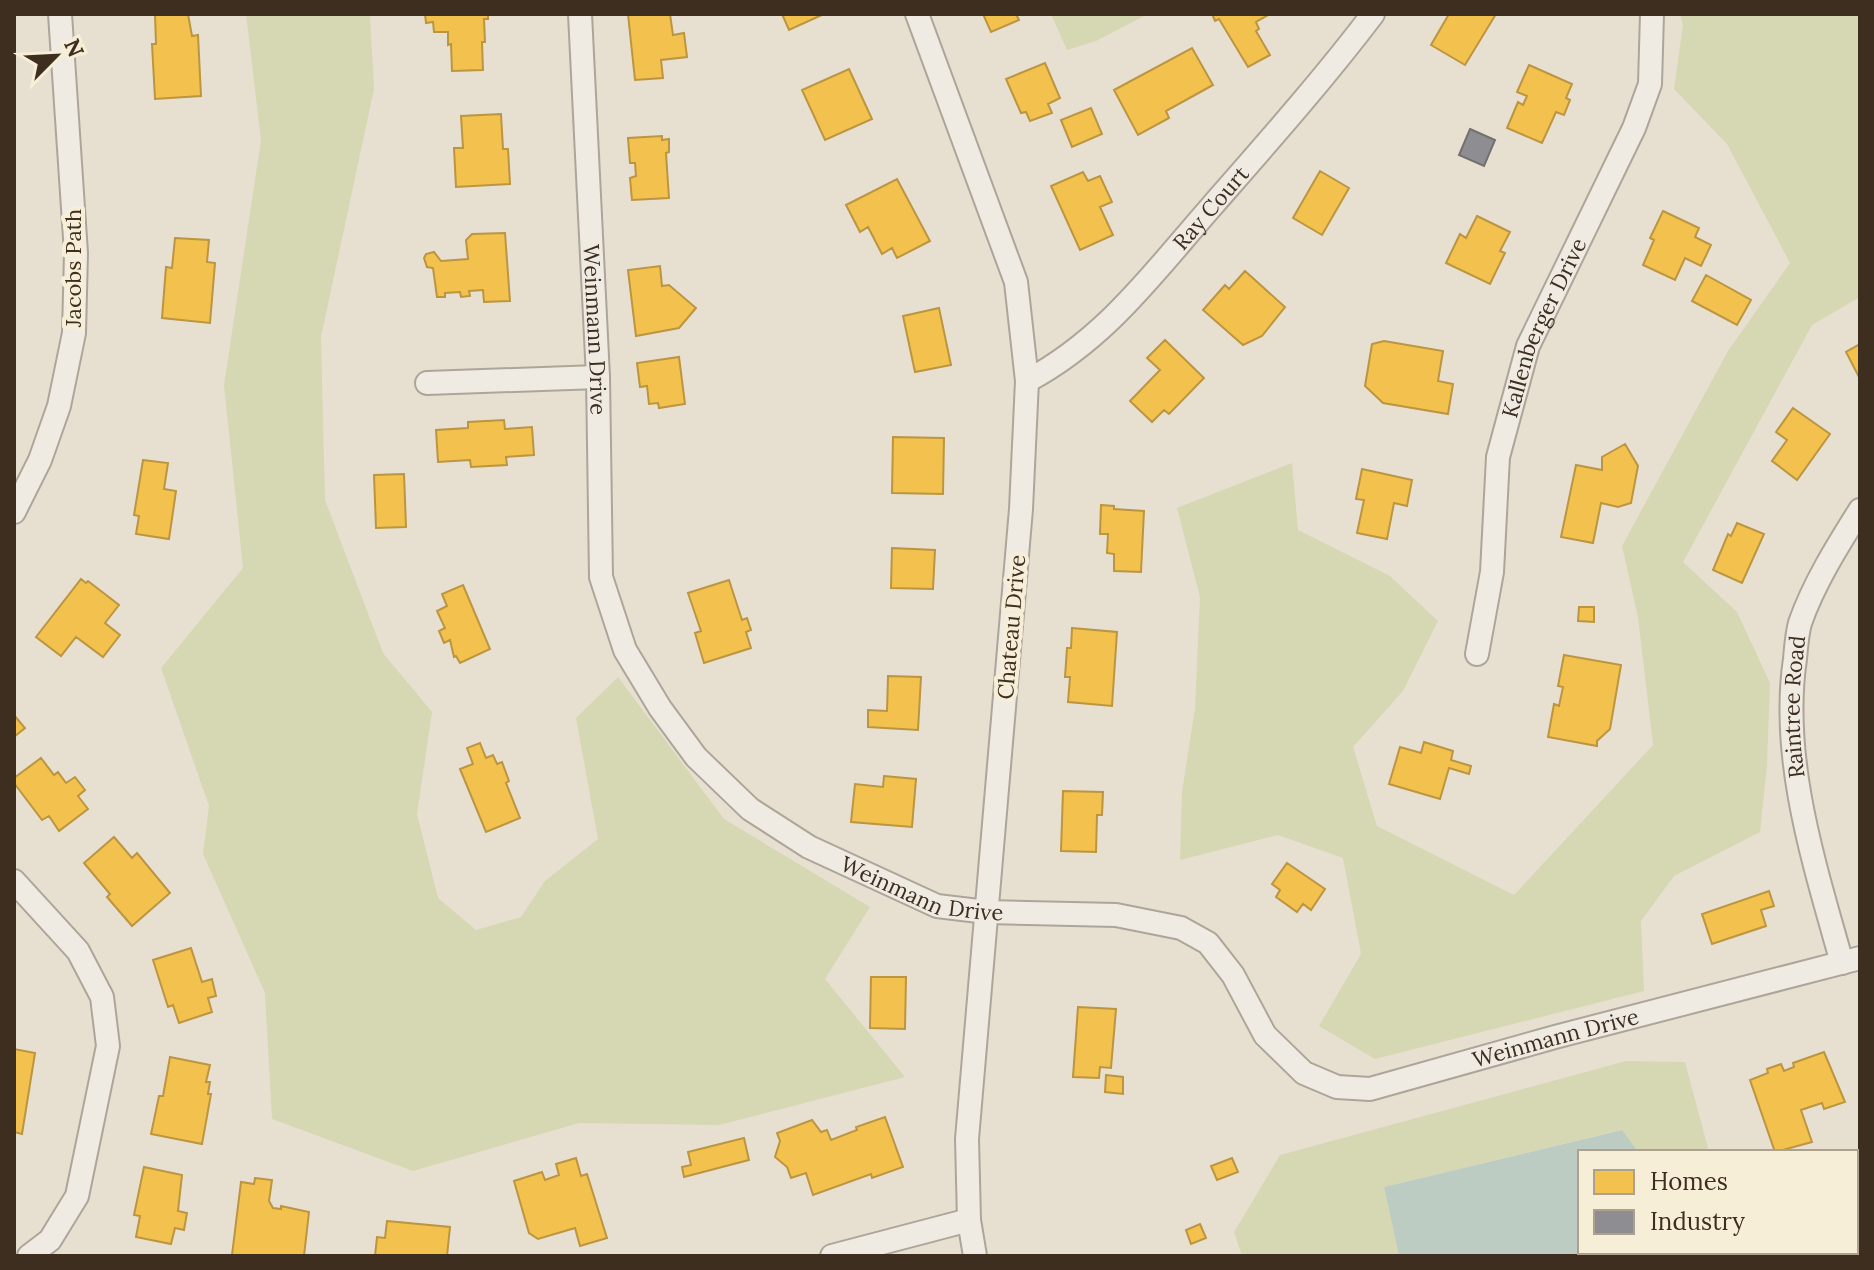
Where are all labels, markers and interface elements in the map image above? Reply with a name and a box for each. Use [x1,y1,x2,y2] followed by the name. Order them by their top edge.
[16,16,96,96] north arrow
[58,34,91,61] text: N
[1166,160,1255,256] street label: Ray Court
[59,209,87,328] street label: Jacobs Path
[1495,233,1592,421] street label: Kallenberger Drive
[577,243,613,415] street label: Weinmann Drive
[991,553,1031,701] street label: Chateau Drive
[1777,634,1811,780] street label: Raintree Road
[836,850,1004,927] street label: Weinmann Drive
[1469,1002,1642,1074] street label: Weinmann Drive
[1578,1150,1858,1254] legend
[1650,1166,1728,1197] text: Homes
[1650,1206,1745,1237] text: Industry

